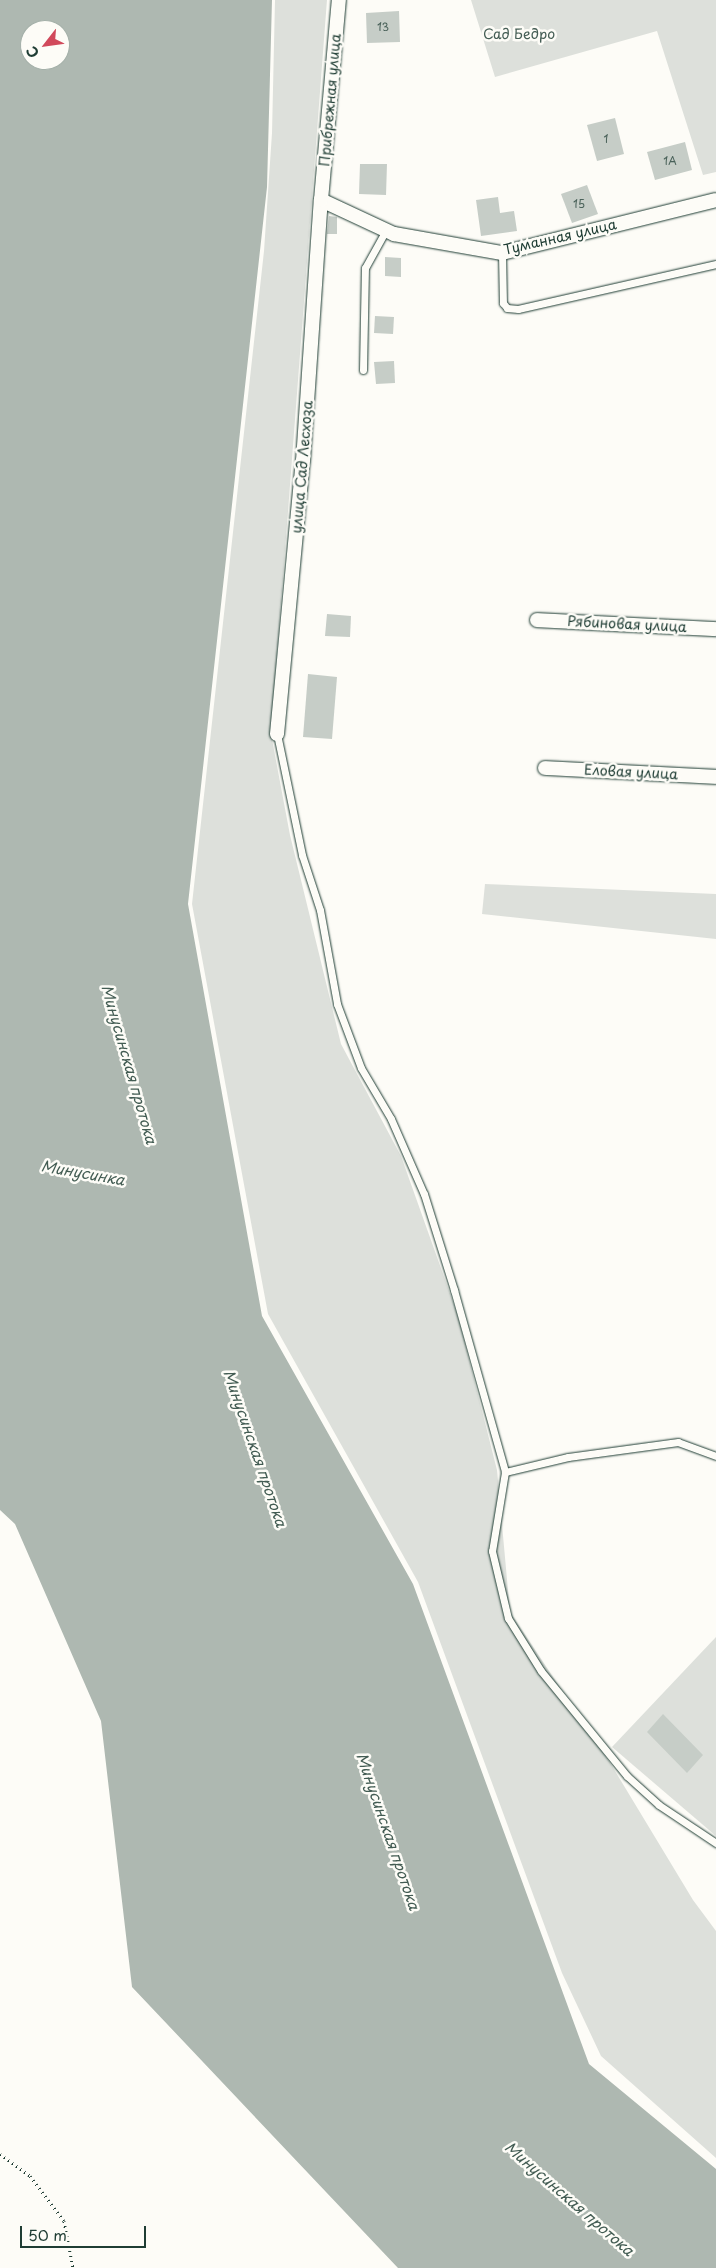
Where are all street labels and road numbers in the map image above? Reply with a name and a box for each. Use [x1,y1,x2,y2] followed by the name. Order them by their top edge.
[316,32,344,168] street label: Прибрежная улица
[501,216,619,258] street label: Туманная улица
[288,400,316,534] street label: улица Сад Лесхоза
[567,612,687,636] street label: Рябиновая улица
[583,761,679,783] street label: Еловая улица

